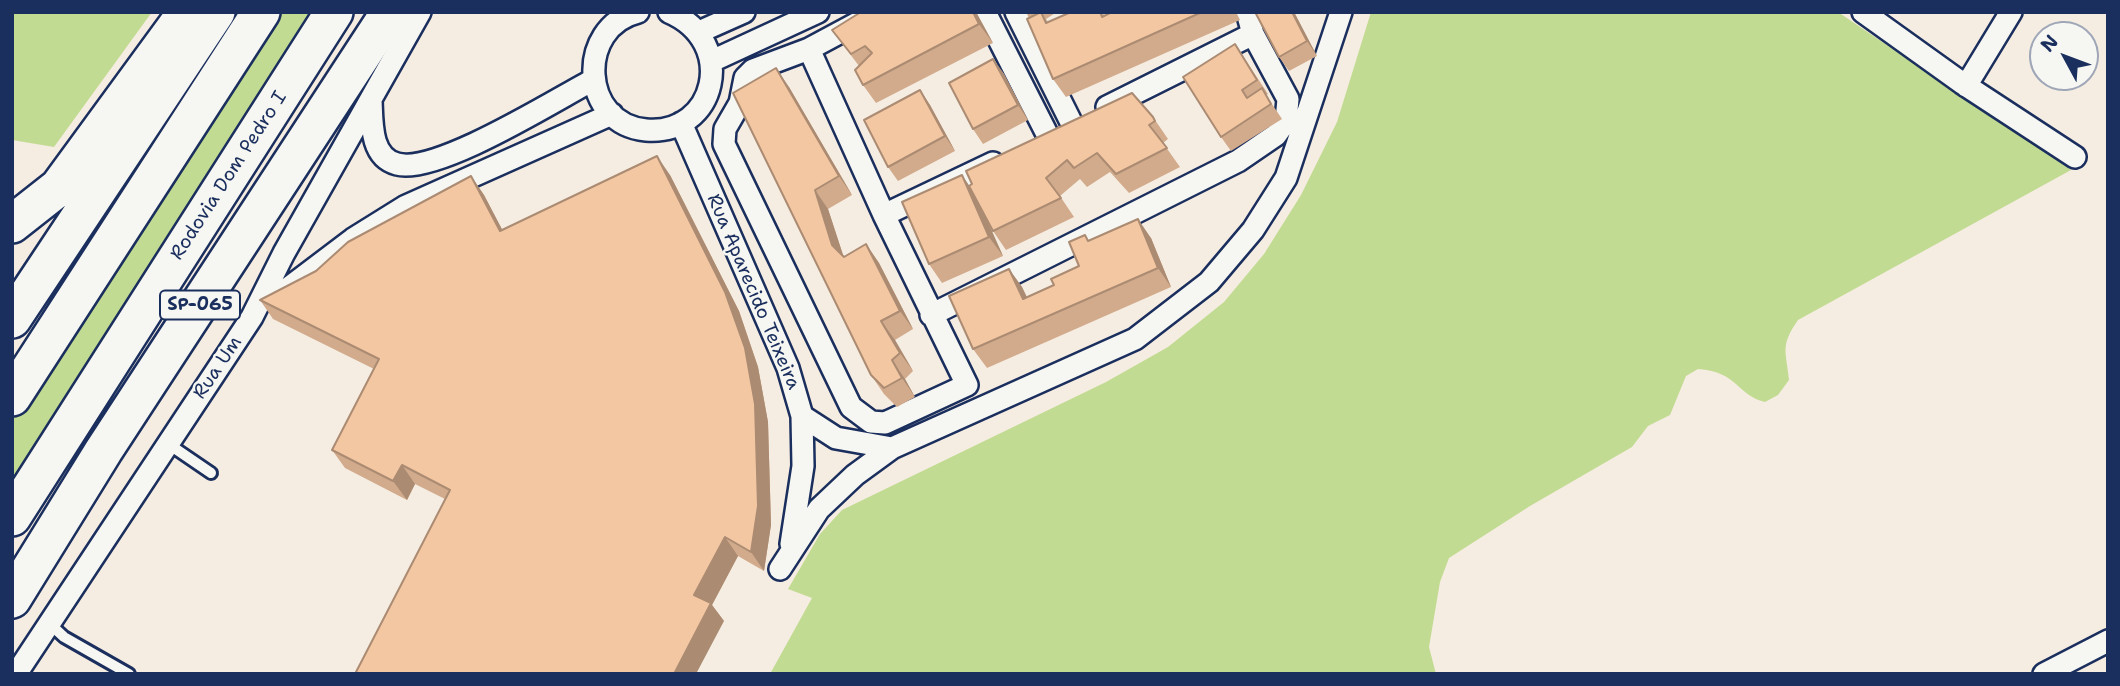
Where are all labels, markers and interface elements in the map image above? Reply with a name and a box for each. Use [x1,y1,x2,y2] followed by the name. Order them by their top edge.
[2029,21,2099,91] north arrow
[2035,29,2064,57] text: N
[166,87,292,265] street label: Rodovia Dom Pedro I
[701,191,805,393] street label: Rua Aparecido Teixeira
[160,290,240,320] road number: SP-065
[189,332,247,404] street label: Rua Um

